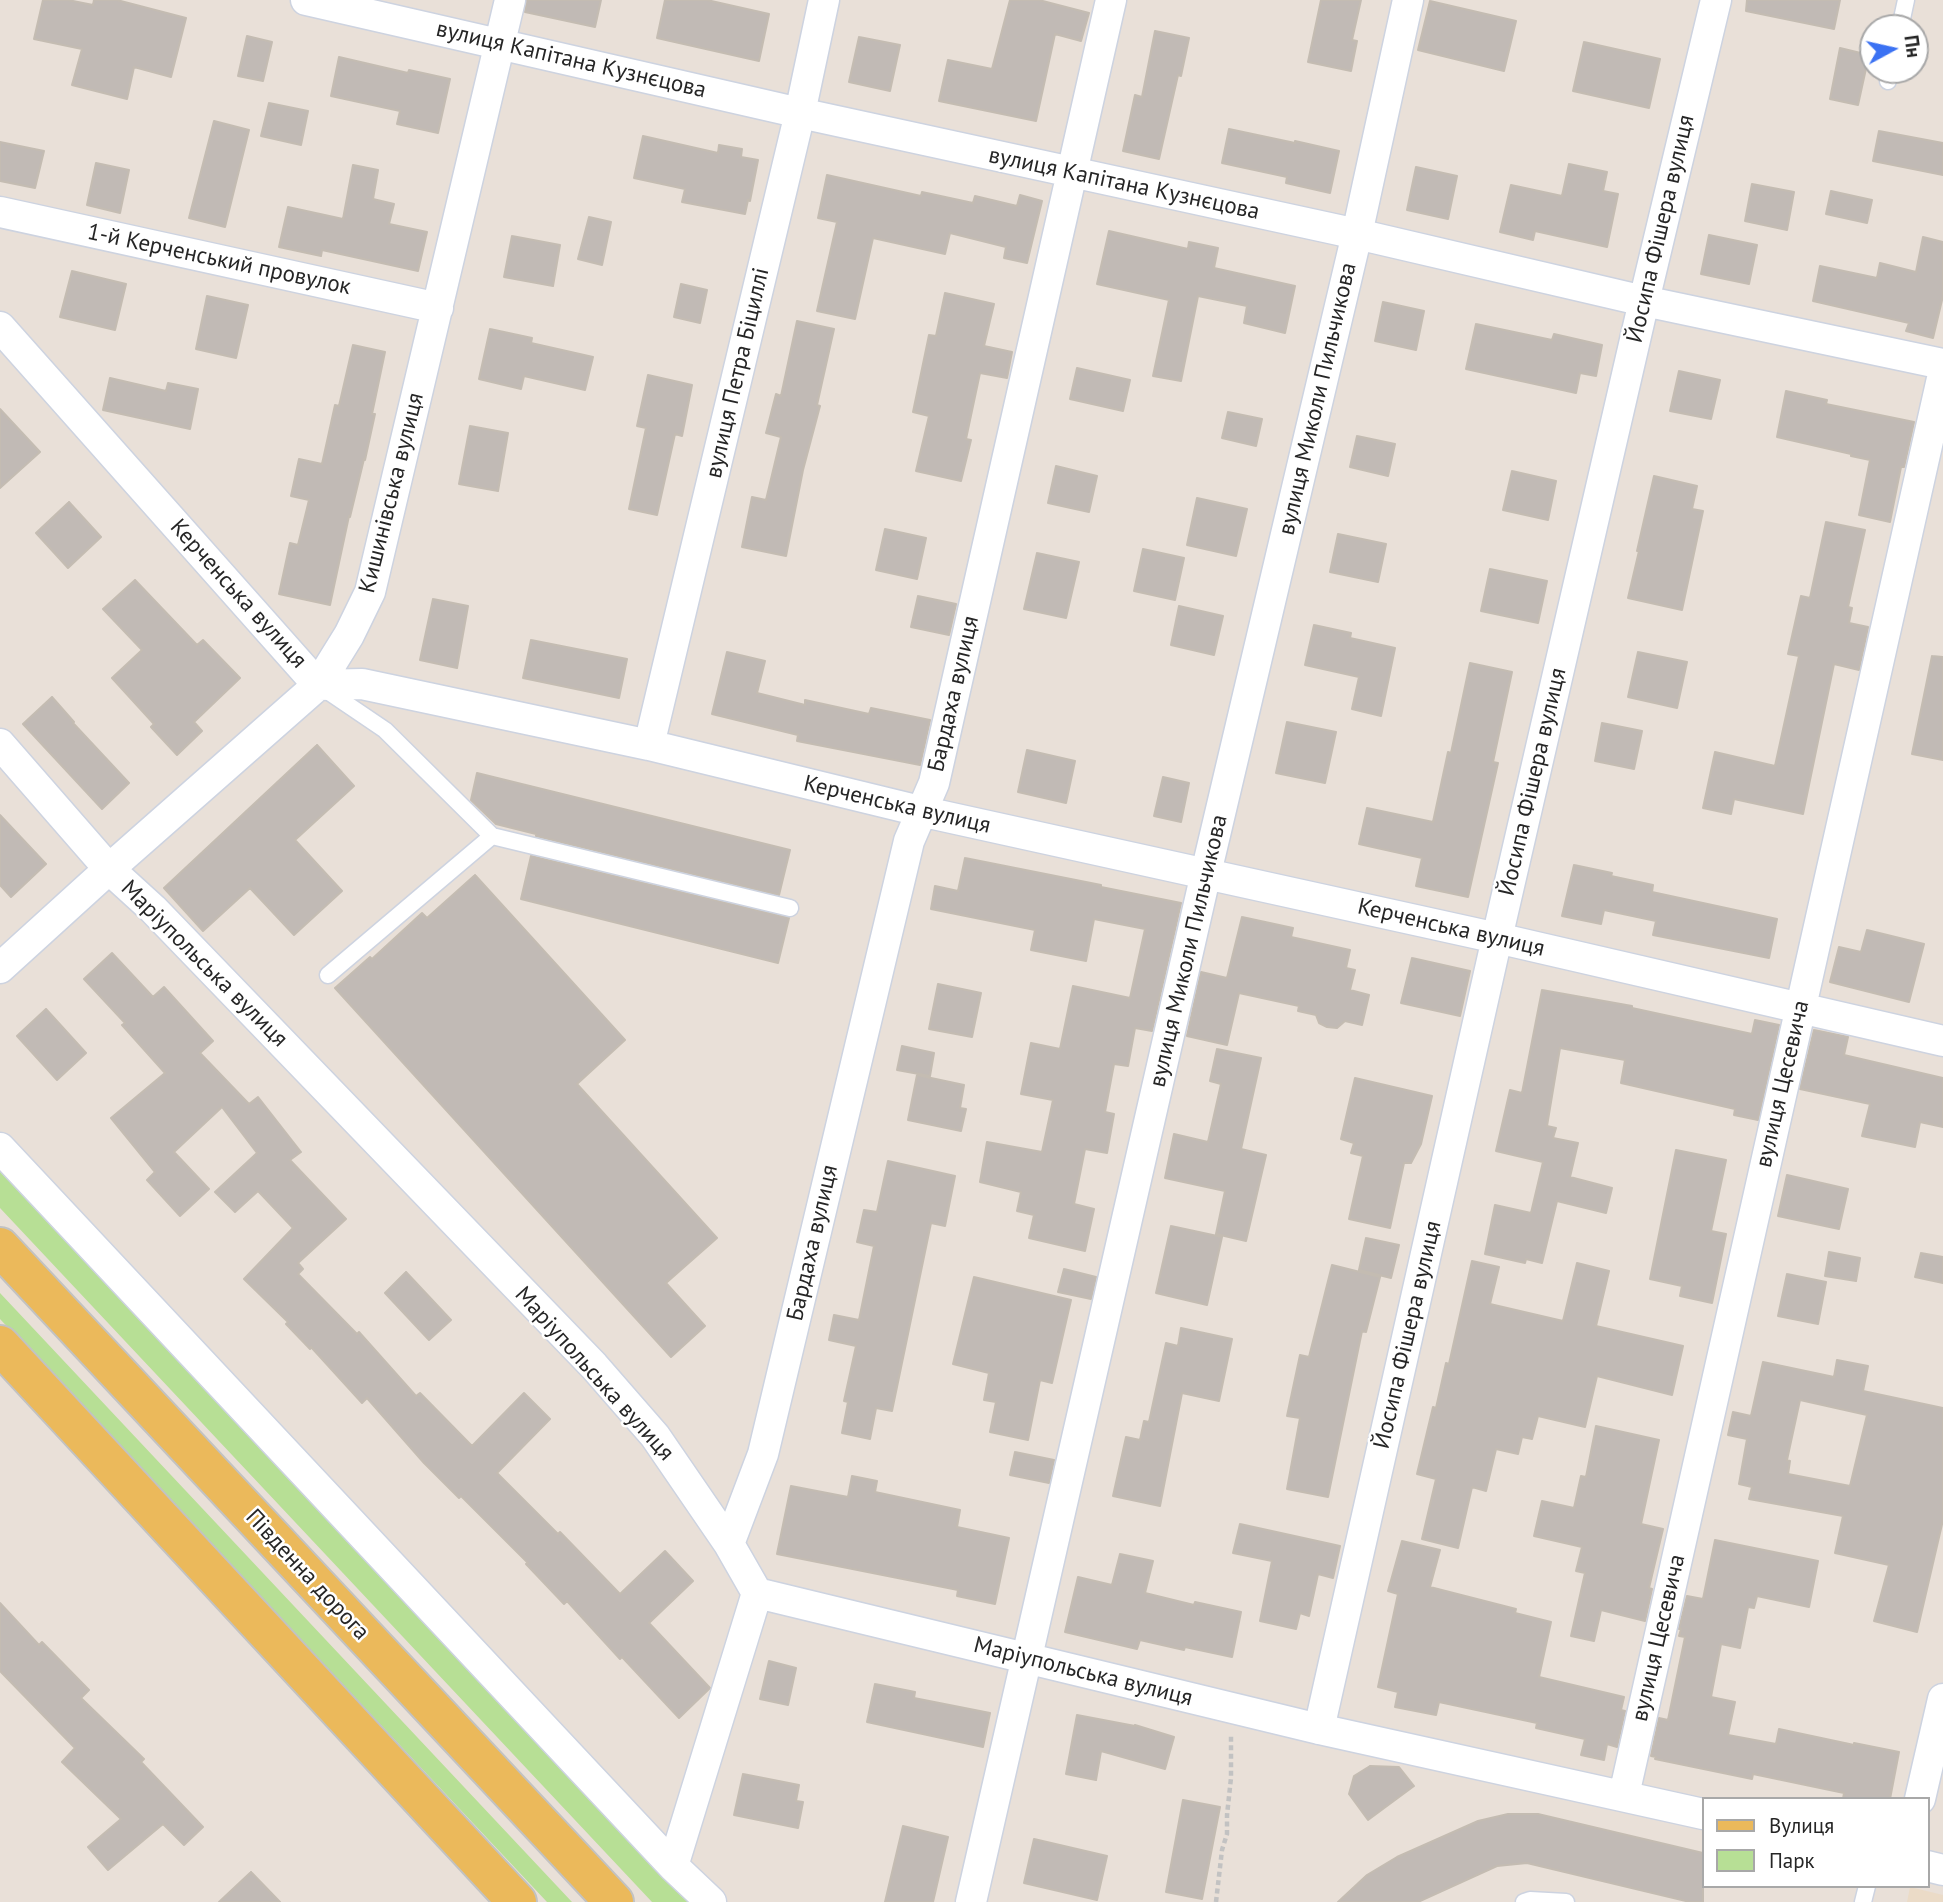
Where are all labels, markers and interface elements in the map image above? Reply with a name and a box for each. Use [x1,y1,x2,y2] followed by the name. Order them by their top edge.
[1859,14,1929,84] north arrow
[433,16,709,104] street label: вулиця Капітана Кузнєцова
[1899,34,1926,59] text: Пн
[1621,112,1701,346] street label: Йосипа Фішера вулиця
[986,142,1262,226] street label: вулиця Капітана Кузнєцова
[85,219,353,301] street label: 1-й Керченський провулок
[1273,260,1363,538] street label: вулиця Миколи Пильчикова
[700,265,776,481] street label: вулиця Петра Біциллі
[354,390,430,596] street label: Кишинівська вулиця
[164,514,312,674] street label: Керченська вулиця
[923,613,985,775] street label: Бардаха вулиця
[1493,665,1573,899] street label: Йосипа Фішера вулиця
[801,770,993,840] street label: Керченська вулиця
[1144,812,1234,1090] street label: вулиця Миколи Пильчикова
[115,875,293,1053] street label: Маріупольська вулиця
[1355,893,1547,963] street label: Керченська вулиця
[1750,998,1816,1170] street label: вулиця Цесевича
[782,1162,844,1324] street label: Бардаха вулиця
[1368,1218,1448,1452] street label: Йосипа Фішера вулиця
[509,1281,679,1467] street label: Маріупольська вулиця
[239,1504,375,1646] street label: Південна дорога
[1626,1552,1692,1724] street label: вулиця Цесевича
[971,1631,1195,1713] street label: Маріупольська вулиця
[1702,1797,1929,1888] legend
[1769,1812,1834,1839] text: Вулиця
[1769,1847,1815,1874] text: Парк

